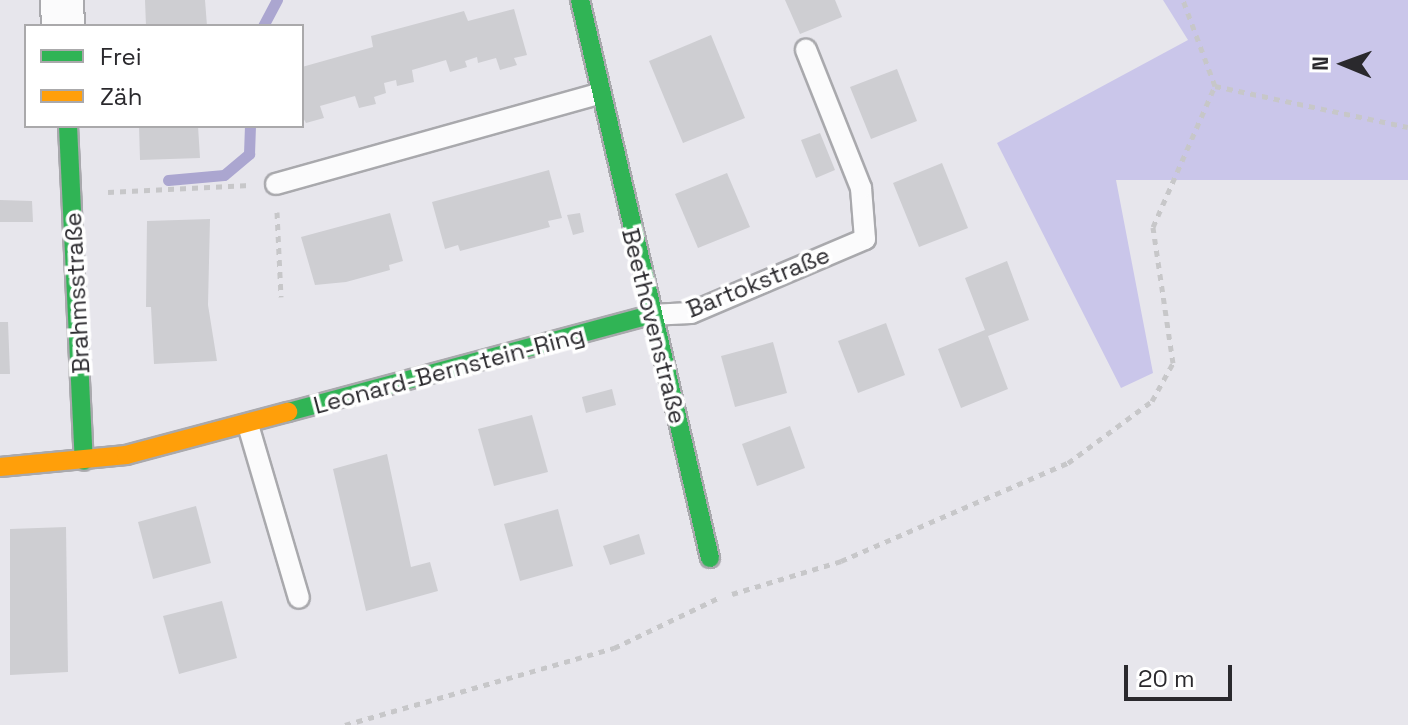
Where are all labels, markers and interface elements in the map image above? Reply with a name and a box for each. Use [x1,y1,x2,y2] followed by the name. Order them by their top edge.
[24,24,304,128] legend
[1304,24,1384,104] north arrow
[100,41,142,72] text: Frei
[1306,56,1334,71] text: N
[100,81,142,112] text: Zäh
[58,212,96,374] street label: Brahmsstraße
[616,225,692,427] street label: Beethovenstraße
[682,240,834,324] street label: Bartokstraße
[310,320,588,420] street label: Leonard-Bernstein-Ring
[1128,649,1236,699] scale bar
[1138,663,1195,694] text: 20 m

